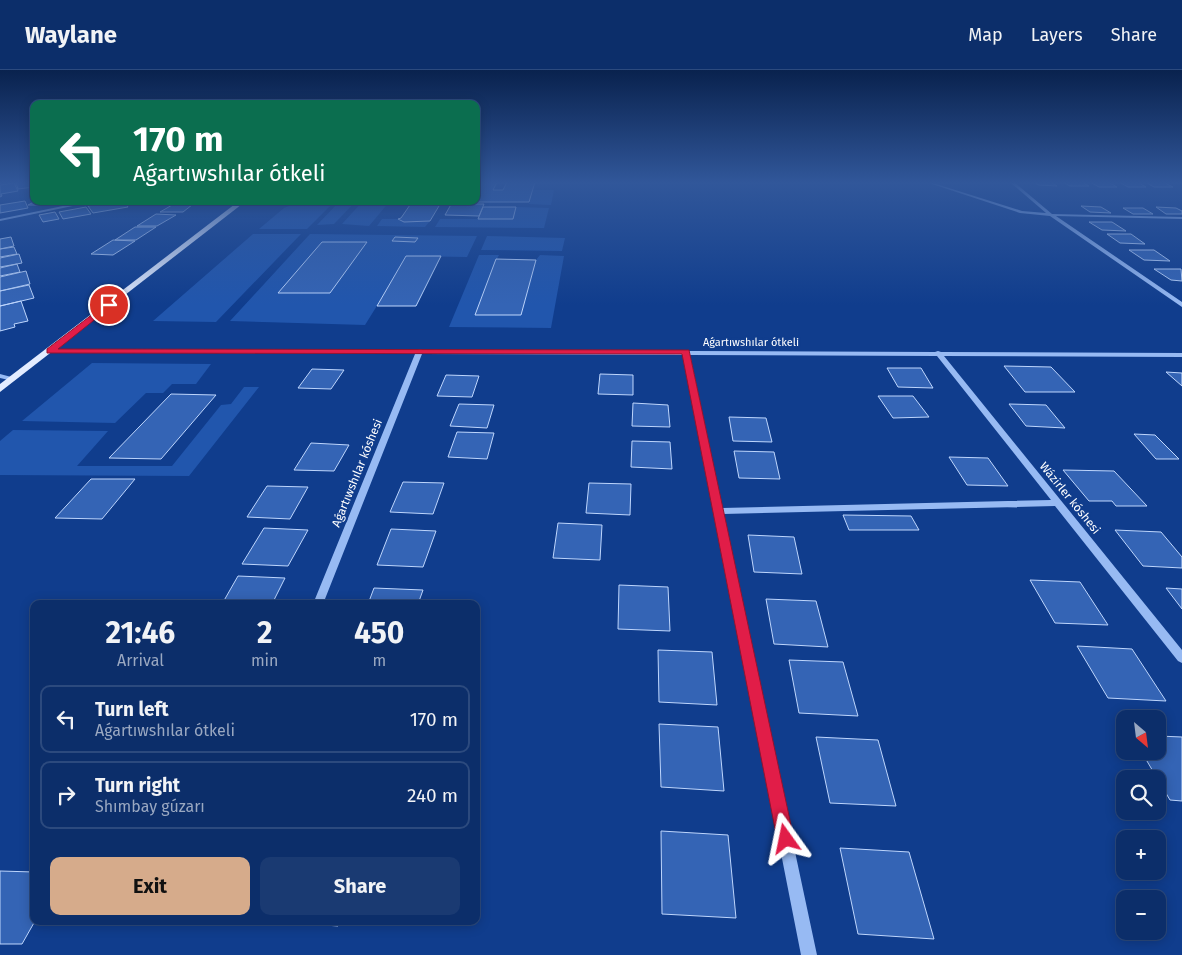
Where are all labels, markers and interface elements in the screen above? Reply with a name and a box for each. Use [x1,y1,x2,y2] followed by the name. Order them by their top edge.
[25,21,117,49] text: Waylane
[968,24,1003,46] text: Map
[1031,24,1083,46] text: Layers
[1111,24,1157,46] text: Share
[133,118,224,160] text: 170 m
[50,120,115,185] icon: left
[133,160,326,187] text: Aǵartıwshılar ótkeli
[88,284,130,326] pin
[95,291,123,319] icon: arrive
[703,336,799,349] street label: Aǵartıwshılar ótkeli
[329,417,385,529] street label: Aǵartıwshılar kóshesi
[1037,459,1103,537] street label: Wázirler kóshesi
[106,615,175,651] text: 21:46
[257,615,272,651] text: 2
[354,615,404,651] text: 450
[117,651,164,670] text: Arrival
[251,651,279,670] text: min
[372,651,386,670] text: m
[95,698,169,721] text: Turn left
[52,705,80,733] icon: left
[410,708,458,731] text: 170 m
[1116,710,1166,760] north arrow
[1116,710,1166,940] map controls
[95,721,235,740] text: Aǵartıwshılar ótkeli
[1116,770,1166,820] button: search
[95,774,180,797] text: Turn right
[52,781,80,809] icon: right
[407,784,458,807] text: 240 m
[95,797,205,816] text: Shımbay gúzarı
[759,812,811,864] position arrow
[1116,830,1166,880] button: +
[50,857,250,915] button: Exit
[260,857,460,915] button: Share
[1116,890,1166,940] button: −

